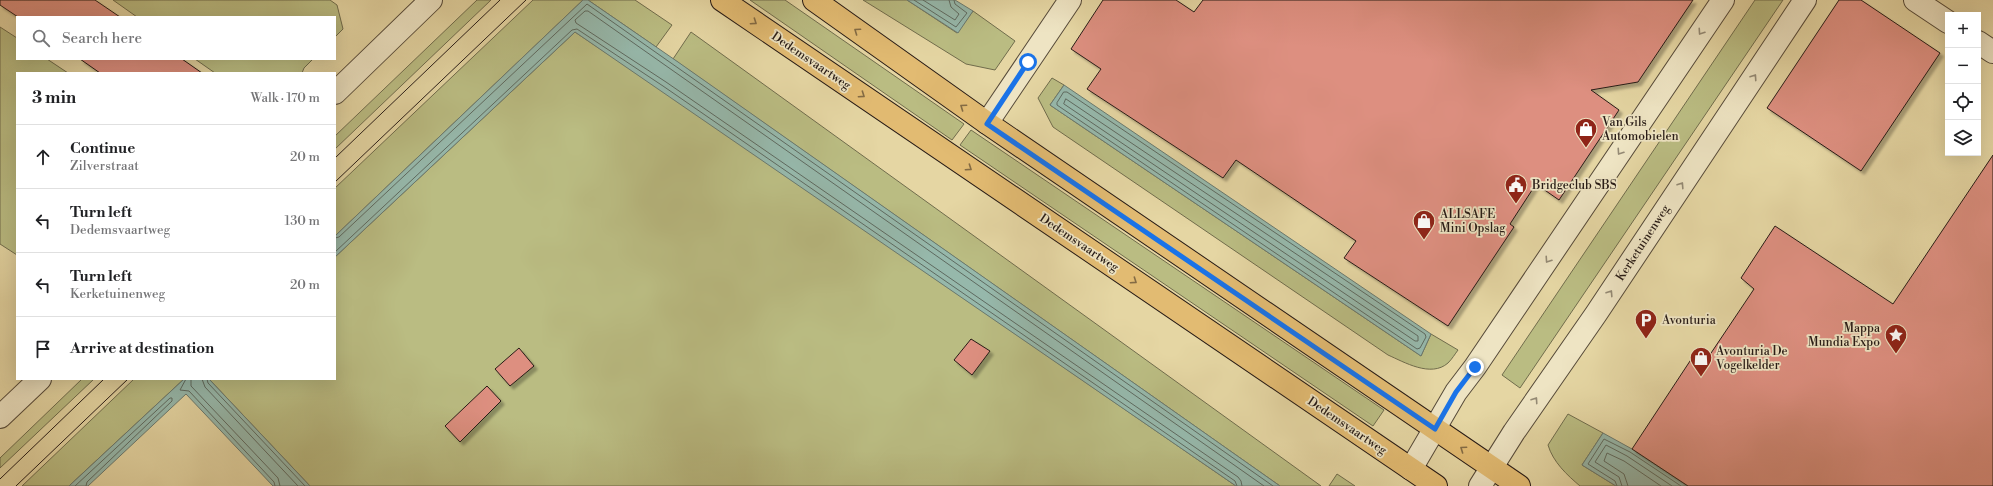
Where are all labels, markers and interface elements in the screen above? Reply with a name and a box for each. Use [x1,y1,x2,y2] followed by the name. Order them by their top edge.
[1945,12,1981,156] map controls
[1945,12,1981,48] button: +
[16,16,336,60] search box
[750,17,757,24] one-way arrow
[30,27,52,49] icon: search
[1699,28,1706,35] one-way arrow
[62,29,142,48] text: Search here
[768,29,854,94] street label: Dedemsvaartweg
[855,29,862,36] one-way arrow
[1945,48,1981,84] button: −
[1019,53,1037,71] route start
[1749,74,1757,81] one-way arrow
[1945,84,1981,120] button: locate
[32,87,76,109] text: 3 min
[250,90,320,106] text: Walk · 170 m
[858,90,865,98] one-way arrow
[961,105,968,112] one-way arrow
[1601,115,1679,144] place label: Van Gils Automobielen
[1573,116,1599,149] shop icon: Van Gils Automobielen
[1945,120,1981,156] button: layers
[70,139,135,158] text: Continue
[32,146,54,168] icon: ahead
[1617,148,1625,155] one-way arrow
[290,149,320,165] text: 20 m
[70,158,139,174] text: Zilverstraat
[965,163,972,170] one-way arrow
[1503,172,1529,205] public building icon: Bridgeclub SBS
[1531,178,1617,193] place label: Bridgeclub SBS
[1676,182,1684,189] one-way arrow
[1613,201,1674,284] street label: Kerketuinenweg
[70,203,132,222] text: Turn left
[1439,207,1506,236] place label: ALLSAFE Mini Opslag
[1411,208,1437,241] shop icon: ALLSAFE Mini Opslag
[32,210,54,232] icon: left
[1036,211,1122,276] street label: Dedemsvaartweg
[285,213,320,229] text: 130 m
[70,222,170,238] text: Dedemsvaartweg
[1546,255,1553,262] one-way arrow
[70,267,132,286] text: Turn left
[32,274,54,296] icon: left
[1130,276,1137,283] one-way arrow
[290,277,320,293] text: 20 m
[70,286,165,302] text: Kerketuinenweg
[1605,291,1612,298] one-way arrow
[1633,307,1659,340] parking icon: Avonturia
[1661,313,1717,328] place label: Avonturia
[1808,321,1881,350] place label: Mappa Mundia Expo
[1883,322,1909,355] place icon: Mappa Mundia Expo
[32,338,54,360] icon: arrive
[70,339,214,358] text: Arrive at destination
[1715,344,1788,373] place label: Avonturia De Vogelkelder
[1688,345,1714,378] shop icon: Avonturia De Vogelkelder
[1466,358,1484,376] route end
[1304,394,1390,459] street label: Dedemsvaartweg
[1531,397,1538,404] one-way arrow
[1461,447,1468,454] one-way arrow

